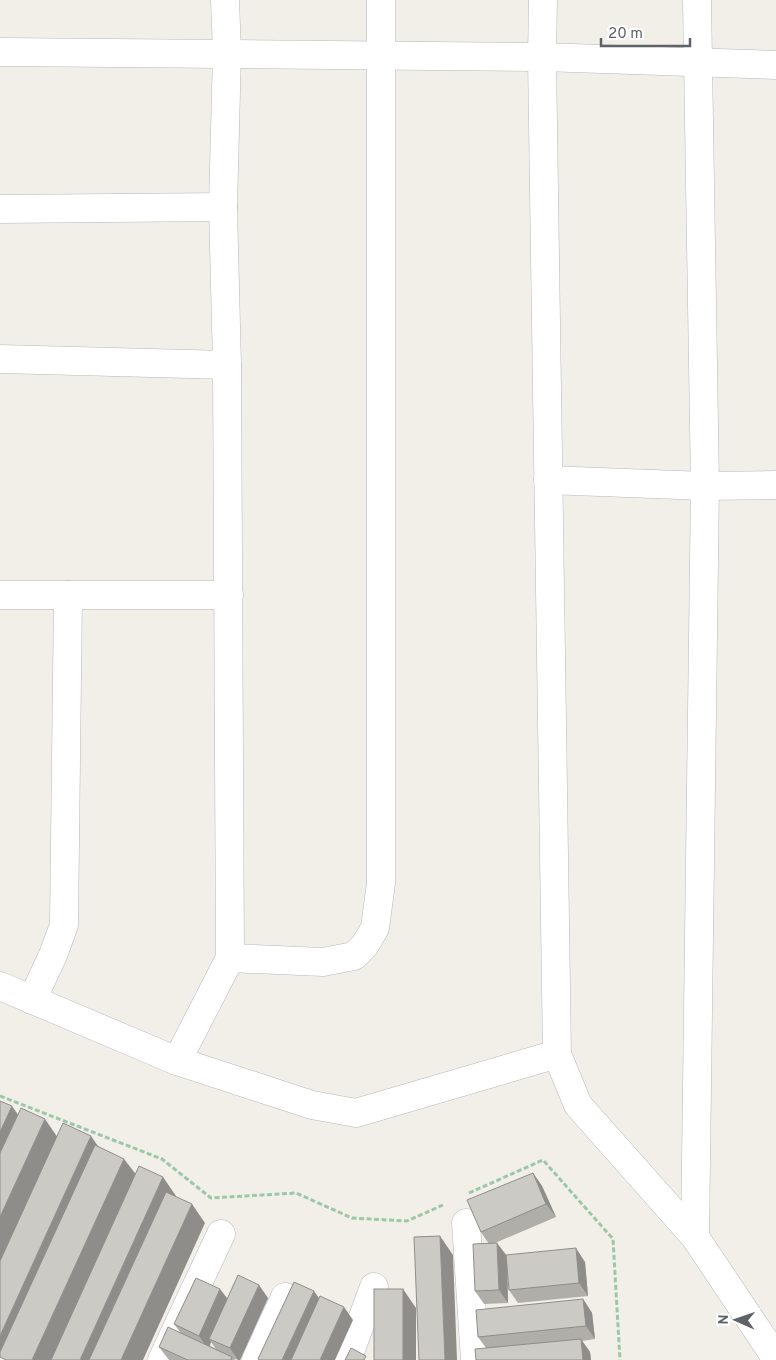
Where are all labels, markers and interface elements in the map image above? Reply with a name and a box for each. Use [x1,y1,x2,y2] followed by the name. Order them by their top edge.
[601,15,690,47] scale bar
[608,25,643,44] text: 20 m
[711,1295,761,1345] north arrow
[716,1314,733,1325] text: N

